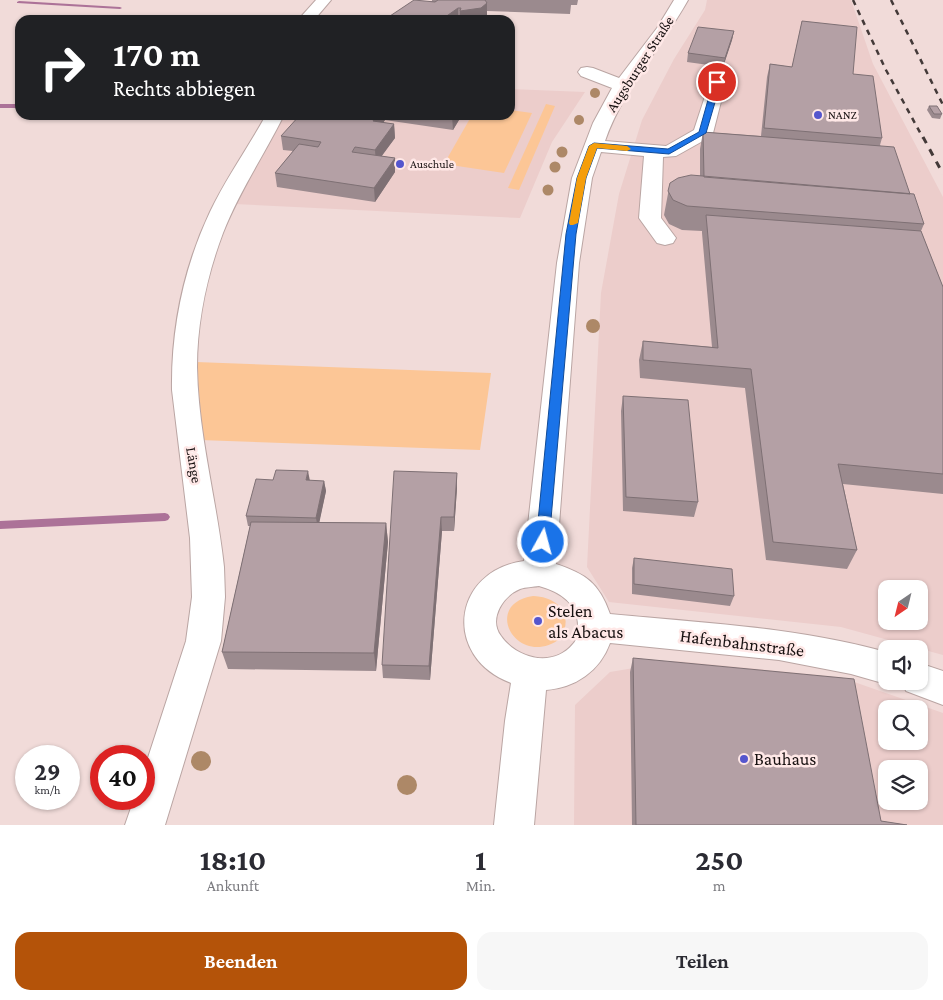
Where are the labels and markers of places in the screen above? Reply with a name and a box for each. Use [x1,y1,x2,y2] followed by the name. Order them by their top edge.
[696,61,738,103] pin
[828,108,857,122] place label: NANZ
[812,109,824,121] marker: NANZ
[410,157,454,171] place label: Auschule
[394,158,406,170] marker: Auschule
[548,601,623,642] place label: Stelen als Abacus
[532,615,544,627] marker: Stelen als Abacus
[754,749,816,769] place label: Bauhaus
[738,753,750,765] marker: Bauhaus

